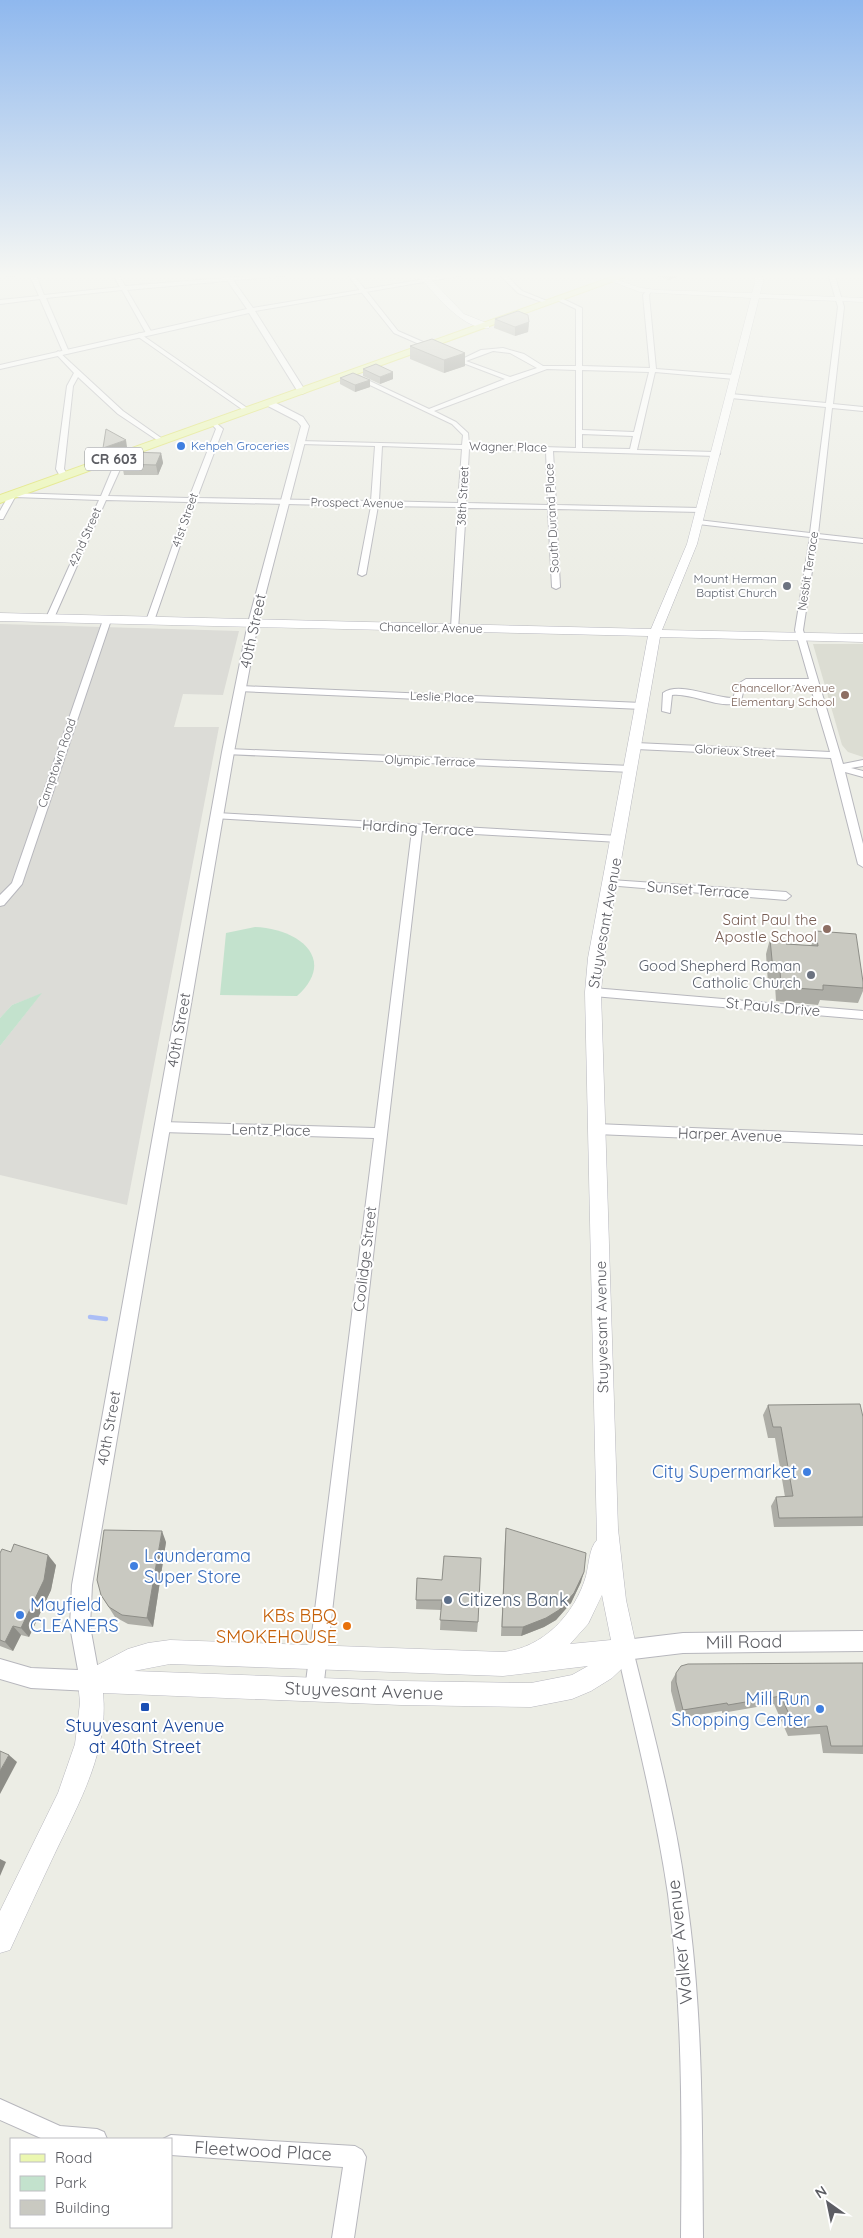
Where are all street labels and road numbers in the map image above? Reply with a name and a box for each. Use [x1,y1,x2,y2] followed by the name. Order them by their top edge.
[469,438,547,455] street label: Wagner Place
[85,448,143,470] road number: CR 603
[541,463,562,573] street label: South Durand Place
[453,466,472,526] street label: 38th Street
[168,491,201,549] street label: 41st Street
[310,494,404,511] street label: Prospect Avenue
[65,505,104,569] street label: 42nd Street
[794,530,821,612] street label: Nesbit Terrace
[235,592,270,670] street label: 40th Street
[379,619,483,636] street label: Chancellor Avenue
[410,688,475,705] street label: Leslie Place
[34,716,79,810] street label: Camptown Road
[694,741,776,760] street label: Glorieux Street
[384,751,476,770] street label: Olympic Terrace
[362,815,475,840] street label: Harding Terrace
[584,856,625,990] street label: Stuyvesant Avenue
[646,876,750,903] street label: Sunset Terrace
[163,991,194,1069] street label: 40th Street
[725,993,821,1020] street label: St Pauls Drive
[231,1119,311,1140] street label: Lentz Place
[678,1123,783,1146] street label: Harper Avenue
[349,1205,380,1313] street label: Coolidge Street
[591,1261,612,1393] street label: Stuyvesant Avenue
[93,1389,124,1467] street label: 40th Street
[705,1629,782,1654] street label: Mill Road
[284,1676,444,1705] street label: Stuyvesant Avenue
[662,1879,697,2005] street label: Walker Avenue
[194,2135,332,2166] street label: Fleetwood Place

